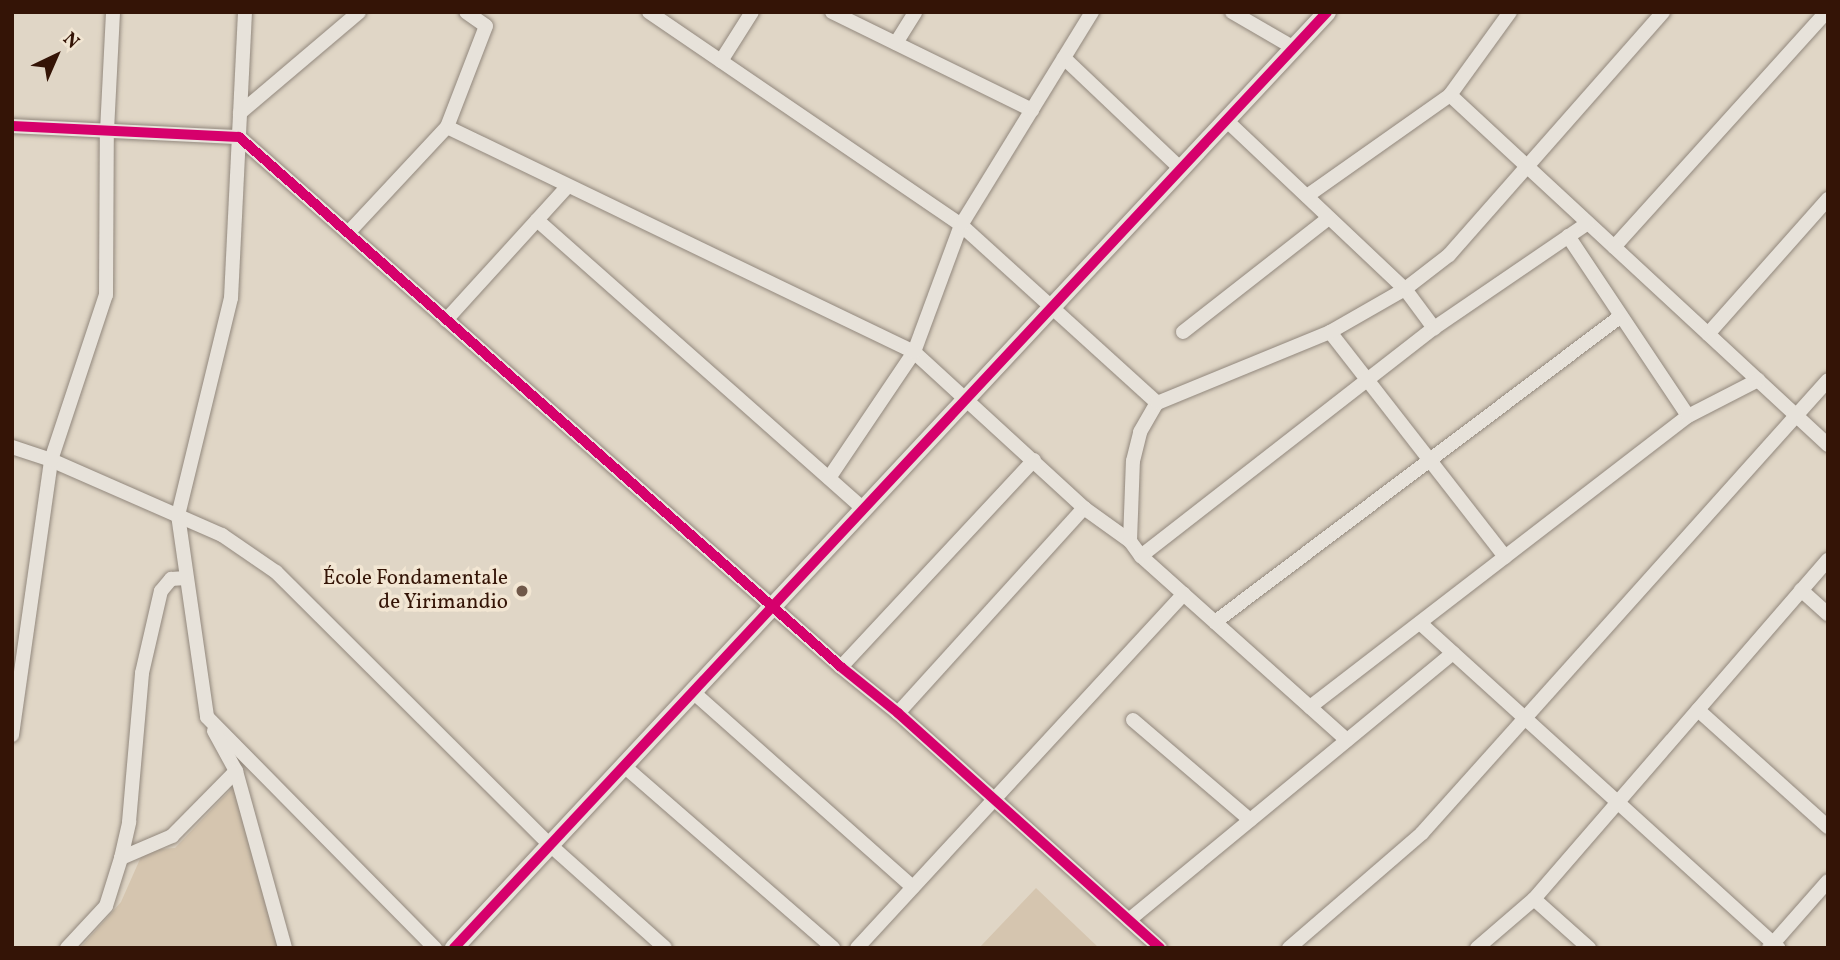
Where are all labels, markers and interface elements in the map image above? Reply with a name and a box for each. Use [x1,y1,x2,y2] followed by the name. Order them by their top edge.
[21,21,91,91] north arrow
[57,27,85,55] text: N
[323,566,508,616] place label: École Fondamentale de Yirimandio
[514,583,530,599] marker: École Fondamentale de Yirimandio

